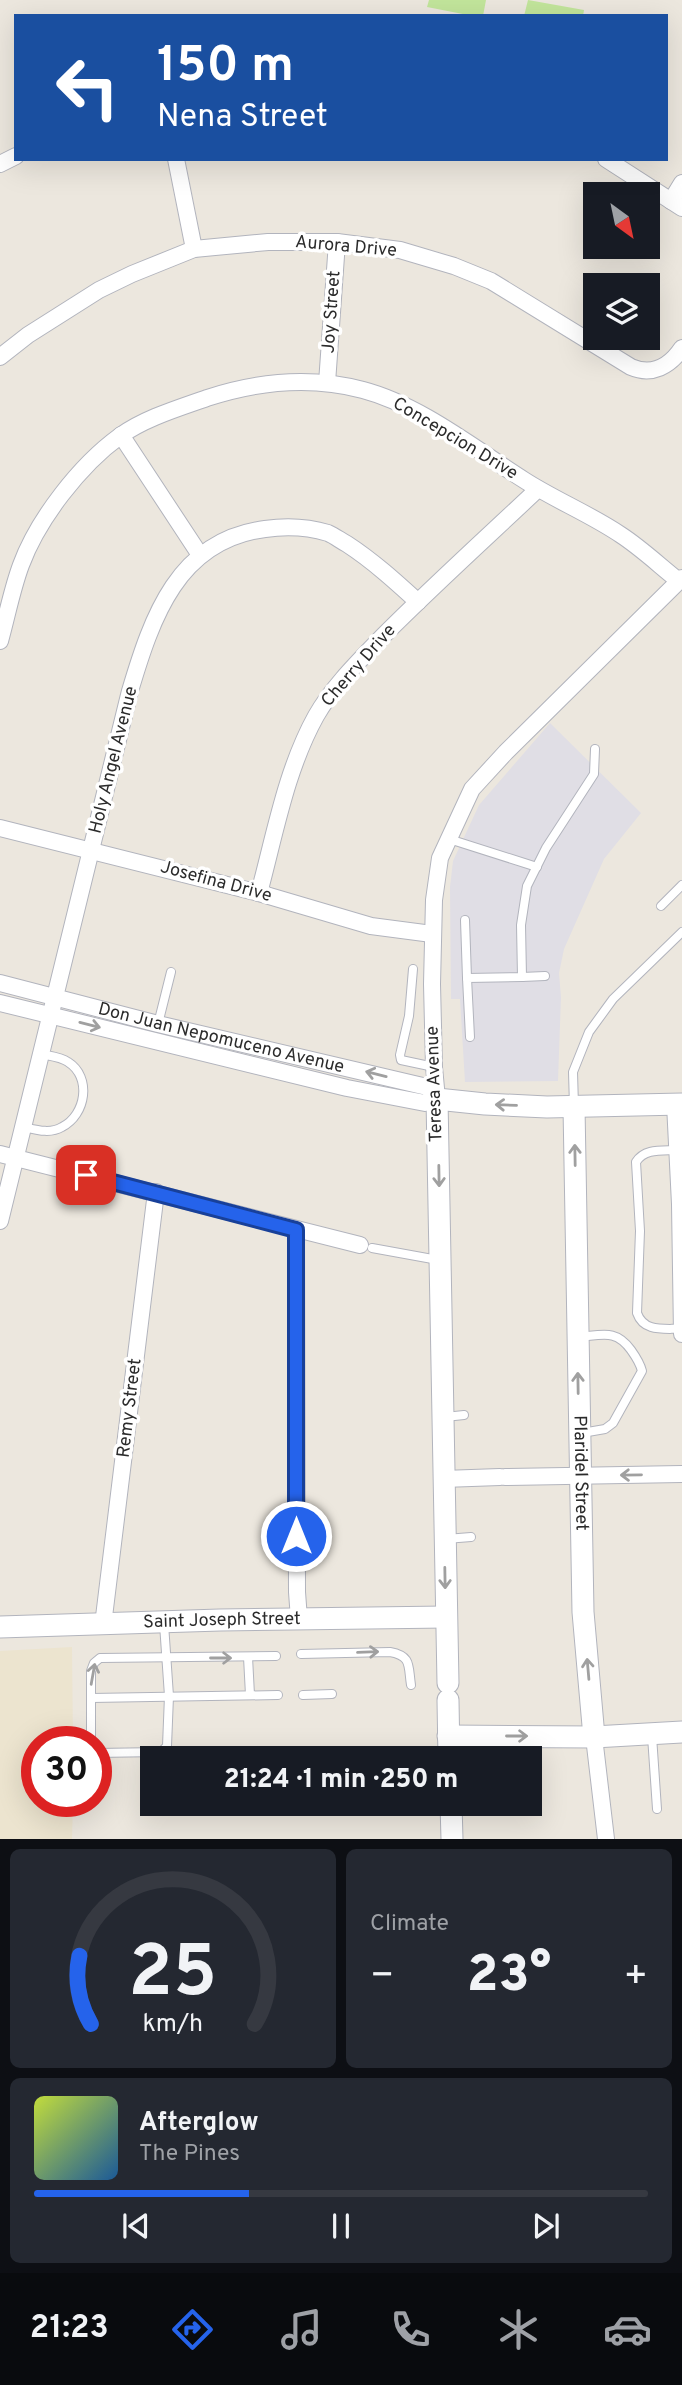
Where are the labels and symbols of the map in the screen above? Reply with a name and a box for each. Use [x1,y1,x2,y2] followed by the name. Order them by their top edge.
[583,182,660,259] north arrow
[294,231,398,263] street label: Aurora Drive
[318,270,346,354] street label: Joy Street
[388,393,522,485] street label: Concepcion Drive
[317,620,401,712] street label: Cherry Drive
[85,684,143,836] street label: Holy Angel Avenue
[158,856,274,908] street label: Josefina Drive
[96,997,346,1079] street label: Don Juan Nepomuceno Avenue
[78,1019,101,1032] one-way arrow
[421,1026,449,1142] street label: Teresa Avenue
[365,1067,388,1081] one-way arrow
[495,1099,518,1112] one-way arrow
[568,1144,582,1167] one-way arrow
[56,1145,116,1205] pin
[432,1164,445,1187] one-way arrow
[112,1357,148,1459] street label: Remy Street
[571,1372,585,1395] one-way arrow
[568,1415,593,1531] street label: Plaridel Street
[620,1468,643,1481] one-way arrow
[259,1499,333,1573] position arrow
[438,1566,452,1589] one-way arrow
[143,1607,301,1634] street label: Saint Joseph Street
[357,1646,380,1659] one-way arrow
[209,1651,232,1664] one-way arrow
[581,1658,594,1681] one-way arrow
[87,1663,100,1685] one-way arrow
[21,1726,112,1817] speed limit sign: 30
[505,1729,528,1743] one-way arrow

